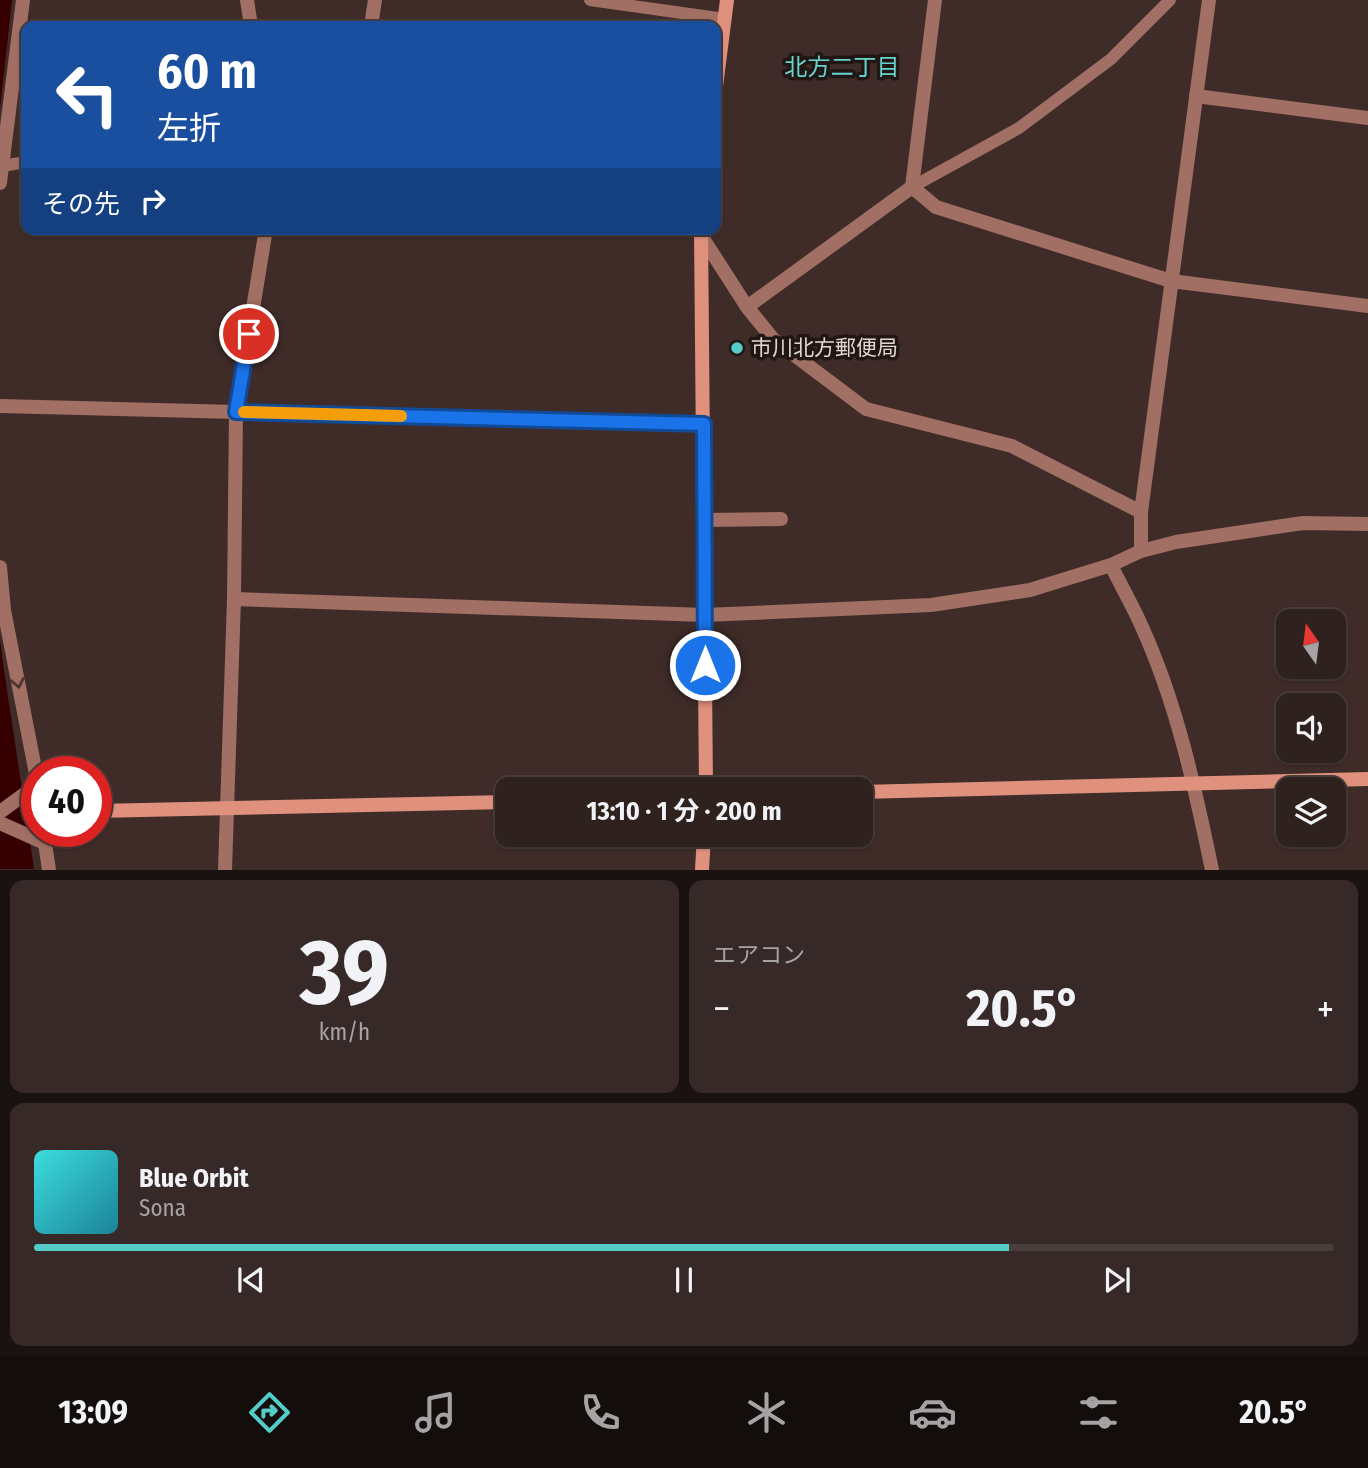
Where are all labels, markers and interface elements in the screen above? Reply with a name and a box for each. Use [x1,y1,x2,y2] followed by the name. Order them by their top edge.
[157,42,257,101] text: 60 m
[42,49,133,140] icon: left
[785,53,900,81] district label: 北方二丁目
[157,109,221,147] text: 左折
[134,182,172,220] icon: right
[42,189,120,220] text: その先
[219,304,279,364] pin
[230,315,268,353] icon: arrive
[751,335,898,361] place label: 市川北方郵便局
[729,340,745,356] marker: 市川北方郵便局
[1276,609,1346,679] north arrow
[1276,609,1346,847] map controls
[668,628,742,702] position arrow
[10,677,25,689] one-way arrow
[1276,693,1346,763] button: sound
[21,756,112,847] speed limit sign: 40
[1276,777,1346,847] button: layers
[586,796,782,827] text: 13:10 · 1 分 · 200 m
[300,918,389,1027] text: 39
[713,941,805,969] text: エアコン
[966,977,1081,1040] text: 20.5°
[713,986,730,1032] text: −
[1317,986,1334,1032] text: +
[319,1018,370,1046] text: km/h
[139,1163,249,1194] text: Blue Orbit
[139,1194,186,1222] text: Sona
[232,1261,270,1299] icon: previous
[665,1261,703,1299] icon: pause
[1098,1261,1136,1299] icon: next
[245,1388,294,1437] icon: directions
[411,1388,460,1437] icon: music
[576,1388,625,1437] icon: phone
[742,1388,791,1437] icon: climate
[908,1388,957,1437] icon: car
[1074,1388,1123,1437] icon: filters
[58,1393,128,1431] text: 13:09
[1239,1393,1310,1431] text: 20.5°

